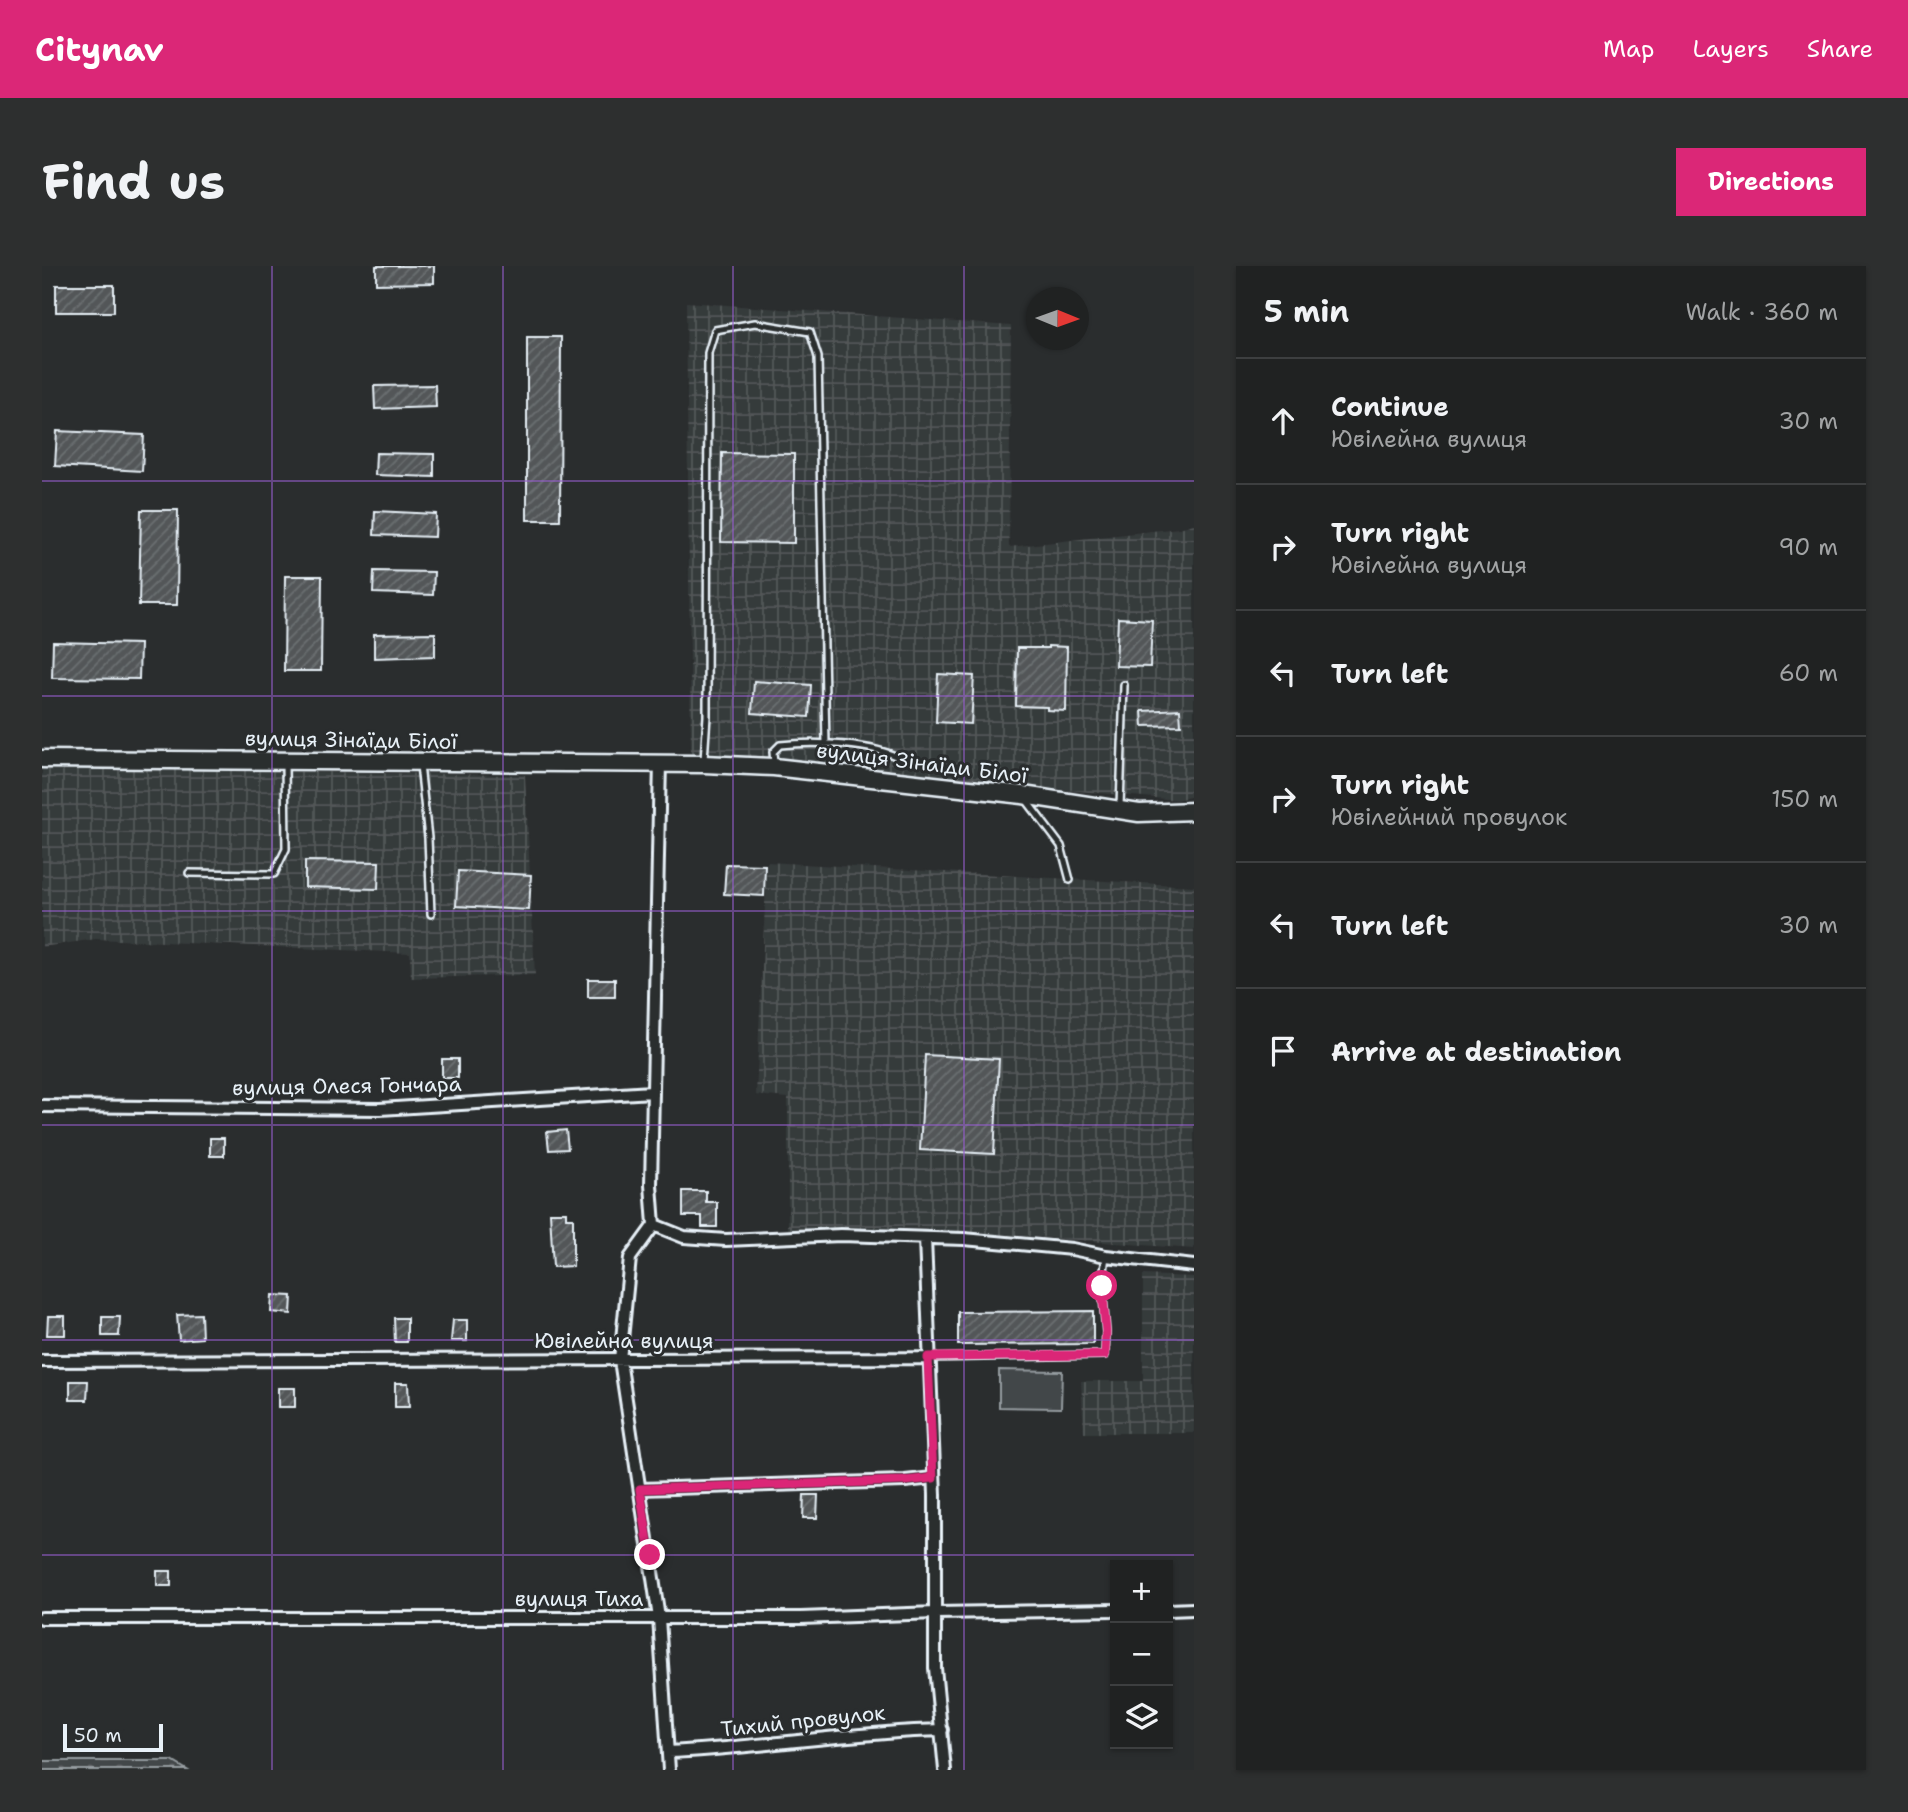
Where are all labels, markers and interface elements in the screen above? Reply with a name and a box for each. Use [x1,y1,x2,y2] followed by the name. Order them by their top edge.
[35,27,164,72] text: Citynav
[1603,33,1654,65] text: Map
[1692,33,1769,65] text: Layers
[1807,33,1873,65] text: Share
[1676,148,1866,216] button: Directions
[42,149,225,215] text: Find us
[1026,287,1089,350] north arrow
[1264,291,1349,332] text: 5 min
[1685,297,1838,327] text: Walk · 360 m
[1331,389,1449,424] text: Continue
[1264,402,1302,440] icon: ahead
[1779,406,1838,436] text: 30 m
[1331,424,1527,454] text: Ювілейна вулиця
[1331,515,1469,550] text: Turn right
[1264,528,1302,566] icon: right
[1778,532,1838,562] text: 90 m
[1331,550,1527,580] text: Ювілейна вулиця
[1264,654,1302,692] icon: left
[1331,656,1448,691] text: Turn left
[1779,658,1838,688] text: 60 m
[245,724,458,756] street label: вулиця Зінаїди Білої
[815,736,1030,790] street label: вулиця Зінаїди Білої
[1331,767,1469,802] text: Turn right
[1264,780,1302,818] icon: right
[1771,784,1838,814] text: 150 m
[1331,802,1567,832] text: Ювілейний провулок
[1264,906,1302,944] icon: left
[1331,908,1448,943] text: Turn left
[1779,910,1838,940] text: 30 m
[1264,1032,1302,1070] icon: arrive
[1331,1034,1621,1069] text: Arrive at destination
[232,1070,462,1102] street label: вулиця Олеся Гончара
[1086,1270,1117,1301] route start
[534,1327,714,1355] street label: Ювілейна вулиця
[634,1539,665,1570] route end
[1110,1560,1173,1749] map controls
[1110,1560,1173,1623] button: +
[515,1585,643,1613] street label: вулиця Тиха
[1110,1623,1173,1686] button: −
[1110,1686,1173,1749] button: layers
[719,1698,887,1744] street label: Тихий провулок
[63,1721,163,1753] scale bar
[74,1723,122,1748] text: 50 m

